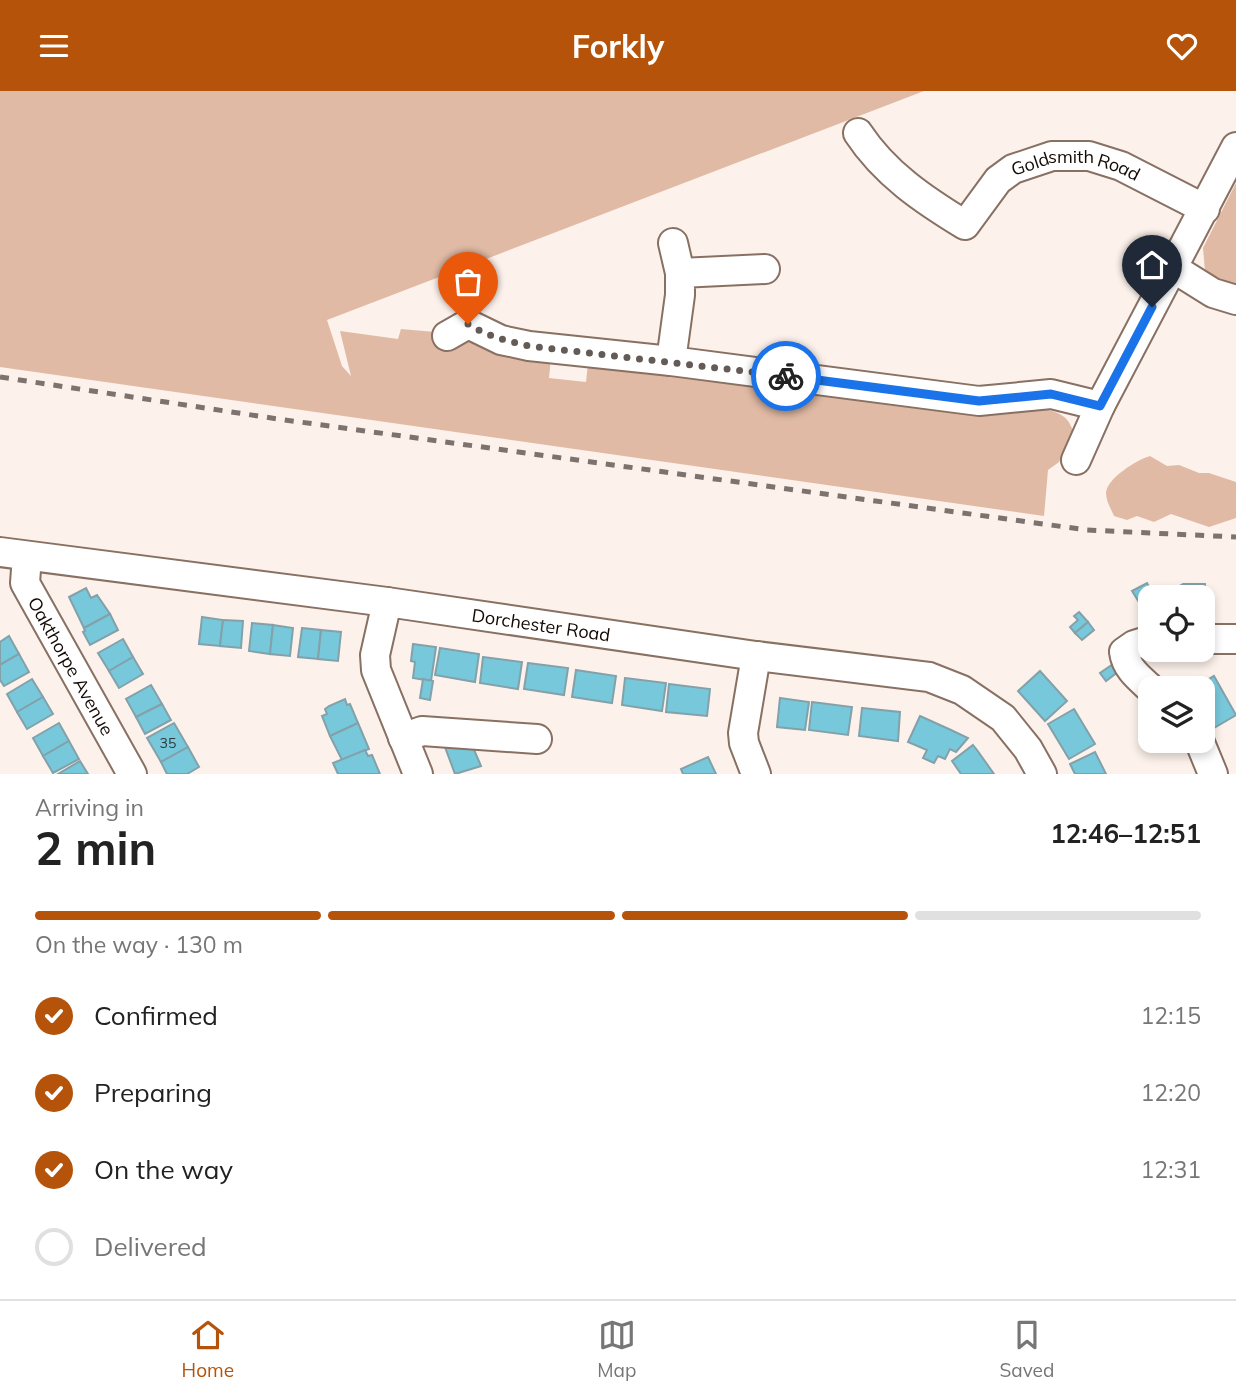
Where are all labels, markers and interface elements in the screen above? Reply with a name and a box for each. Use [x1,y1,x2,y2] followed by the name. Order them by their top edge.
[572,26,664,66] text: Forkly
[35,27,73,65] icon: menu
[1163,27,1201,65] icon: heart
[1008,145,1144,185] street label: Goldsmith Road
[1122,235,1182,307] pin
[1133,246,1171,284] icon: home
[438,252,498,324] pin
[449,263,487,301] icon: bag
[751,341,821,411] courier
[767,357,805,395] icon: bike
[1138,585,1215,753] map controls
[1138,585,1215,662] button: locate
[23,592,119,739] street label: Oakthorpe Avenue
[470,603,612,646] street label: Dorchester Road
[1138,676,1215,753] button: layers
[160,734,176,752] house number: 35
[35,793,144,822] text: Arriving in
[1050,817,1201,850] text: 12:46–12:51
[35,819,156,877] text: 2 min
[35,930,243,959] text: On the way · 130 m
[35,997,73,1035] icon: check
[94,999,218,1032] text: Confirmed
[1141,1001,1201,1030] text: 12:15
[35,1074,73,1112] icon: check
[94,1076,212,1109] text: Preparing
[1141,1078,1201,1107] text: 12:20
[35,1151,73,1189] icon: check
[94,1153,233,1186] text: On the way
[1141,1155,1201,1184] text: 12:31
[94,1230,207,1263] text: Delivered
[182,1316,234,1382] tab: Home
[597,1316,636,1382] tab: Map
[1000,1316,1054,1382] tab: Saved

